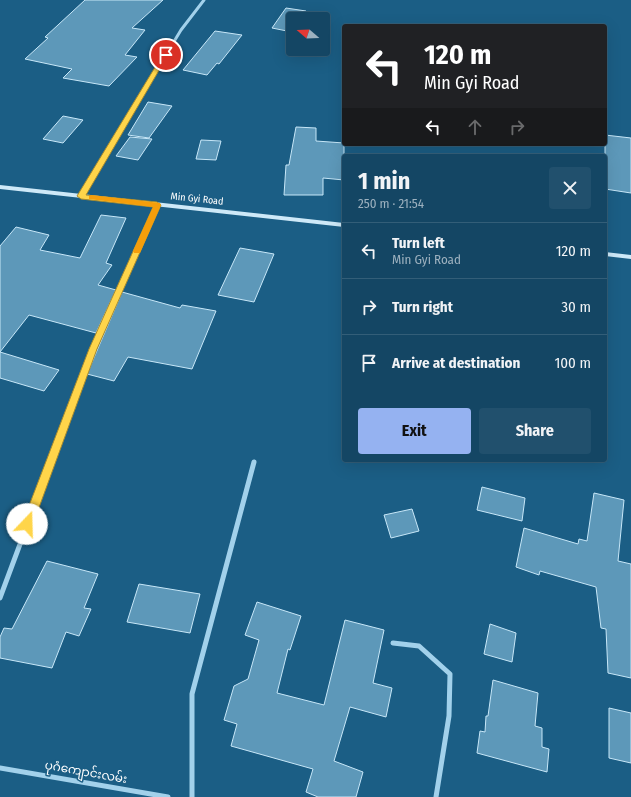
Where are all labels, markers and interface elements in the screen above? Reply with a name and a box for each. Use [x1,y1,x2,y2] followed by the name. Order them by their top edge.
[286,12,330,56] north arrow
[286,12,330,56] map controls
[149,38,183,72] pin
[424,38,491,71] text: 120 m
[358,40,410,92] icon: left
[155,44,177,66] icon: arrive
[424,72,519,94] text: Min Gyi Road
[422,116,444,138] icon: left
[464,116,486,138] icon: ahead
[506,116,528,138] icon: right
[358,167,410,195] text: 1 min
[549,167,591,209] button: close
[170,190,224,208] street label: Min Gyi Road
[358,196,424,211] text: 250 m · 21:54
[392,234,445,252] text: Turn left
[358,240,380,262] icon: left
[556,242,591,260] text: 120 m
[392,252,461,267] text: Min Gyi Road
[358,296,380,318] icon: right
[392,298,453,316] text: Turn right
[561,298,591,316] text: 30 m
[358,352,380,374] icon: arrive
[392,354,520,372] text: Arrive at destination
[554,354,591,372] text: 100 m
[358,408,471,454] button: Exit
[479,408,591,454] button: Share
[6,503,48,545] position arrow
[43,756,129,789] street label: ပုဂံကျောင်းလမ်း

